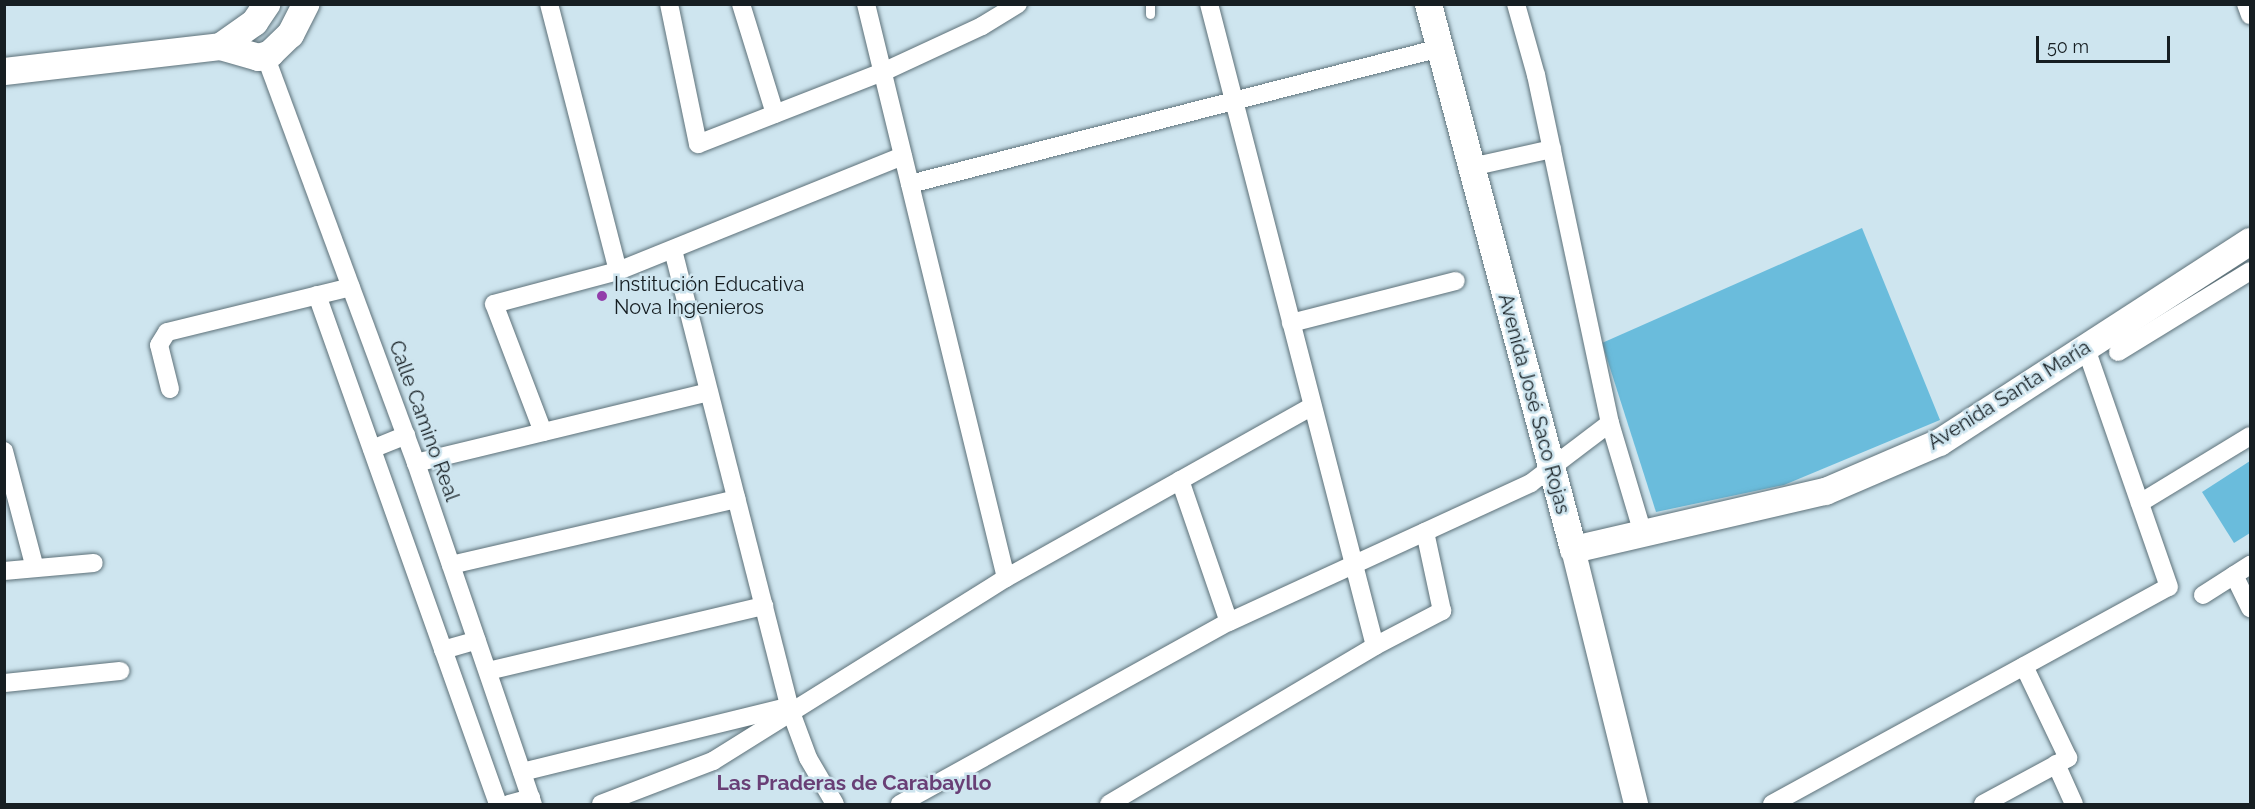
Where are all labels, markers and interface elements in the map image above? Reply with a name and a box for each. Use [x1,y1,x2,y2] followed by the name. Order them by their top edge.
[2039,24,2172,62] scale bar
[2047,36,2089,57] text: 50 m
[614,272,804,319] place label: Institución Educativa Nova Ingenieros
[595,289,609,303] marker: Institución Educativa Nova Ingenieros
[1493,291,1575,517] street label: Avenida José Saco Rojas
[1923,335,2095,455] street label: Avenida Santa María
[384,337,464,505] street label: Calle Camino Real
[717,770,991,796] district label: Las Praderas de Carabayllo

